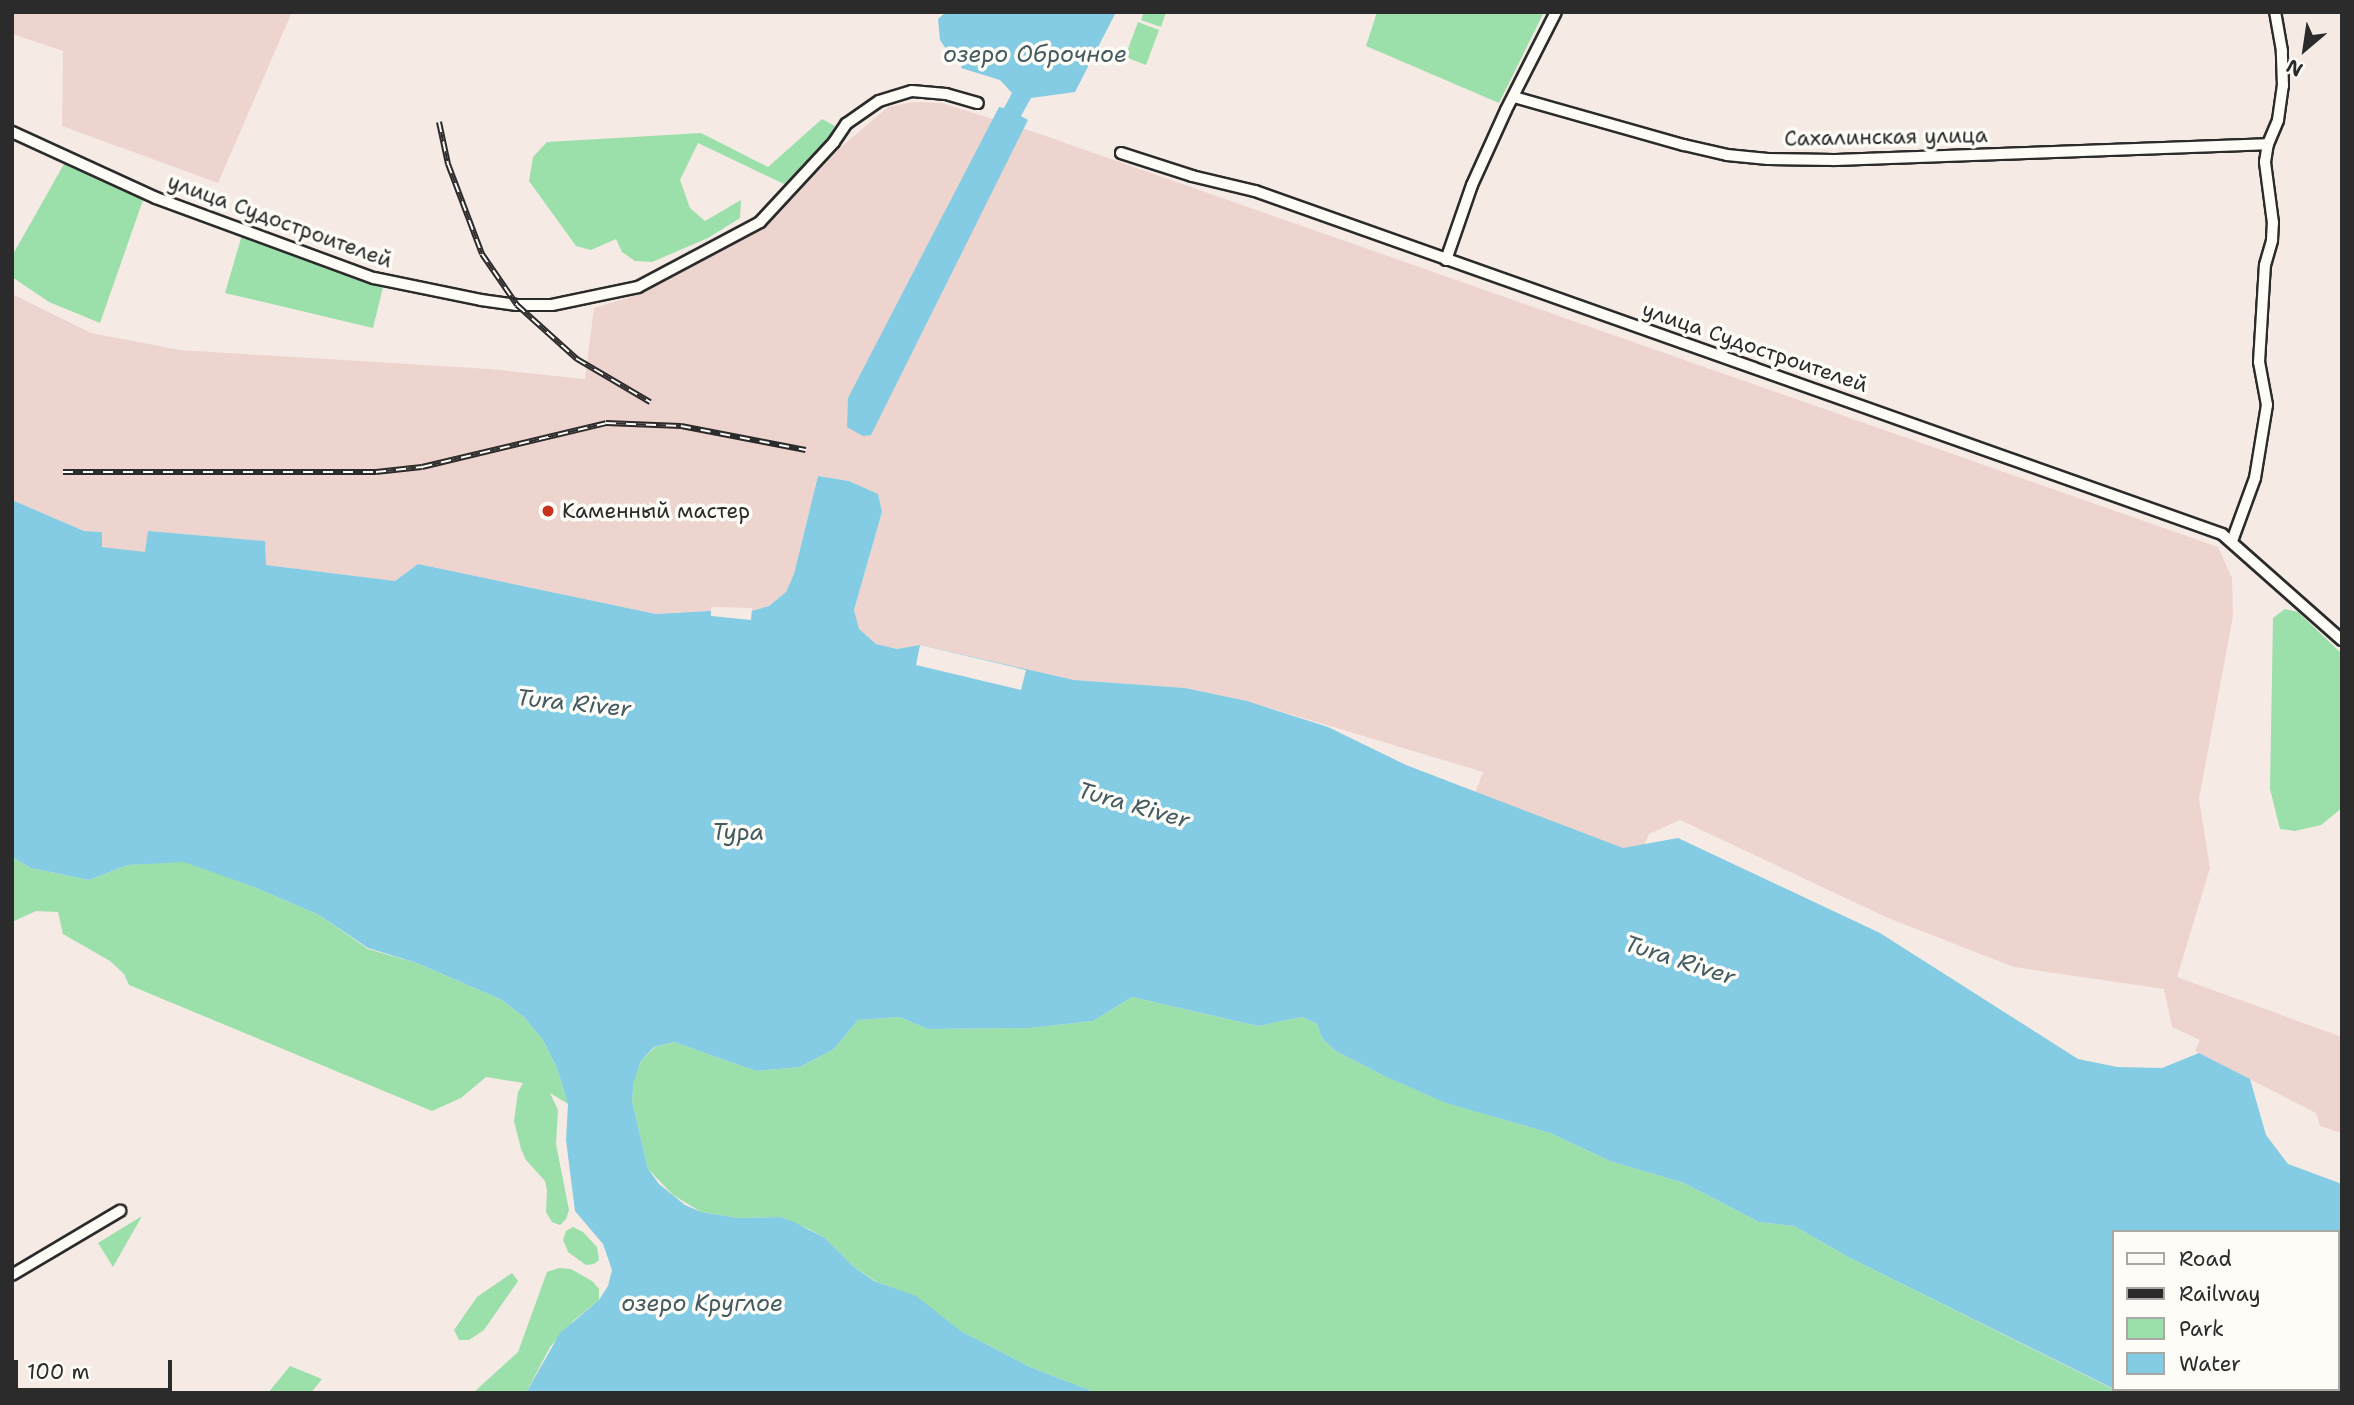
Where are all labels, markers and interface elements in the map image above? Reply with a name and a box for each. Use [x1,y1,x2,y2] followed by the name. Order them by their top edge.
[2270,14,2340,84] north arrow
[943,40,1127,68] water label: озеро Оброчное
[2282,53,2307,82] text: N
[1784,123,1988,151] street label: Сахалинская улица
[164,169,396,273] street label: улица Судостроителей
[1639,297,1871,397] street label: улица Судостроителей
[562,498,750,524] place label: Каменный мастер
[540,503,556,519] marker: Каменный мастер
[515,683,633,723] water label: Tura River
[1075,776,1193,834] water label: Tura River
[712,818,764,846] water label: Тура
[1621,929,1739,991] water label: Tura River
[2112,1230,2340,1391] legend
[2179,1245,2232,1273] text: Road
[2179,1280,2261,1308] text: Railway
[621,1289,783,1317] water label: озеро Круглое
[2179,1315,2224,1343] text: Park
[18,1346,175,1390] scale bar
[2179,1350,2241,1378] text: Water
[27,1358,90,1386] text: 100 m

